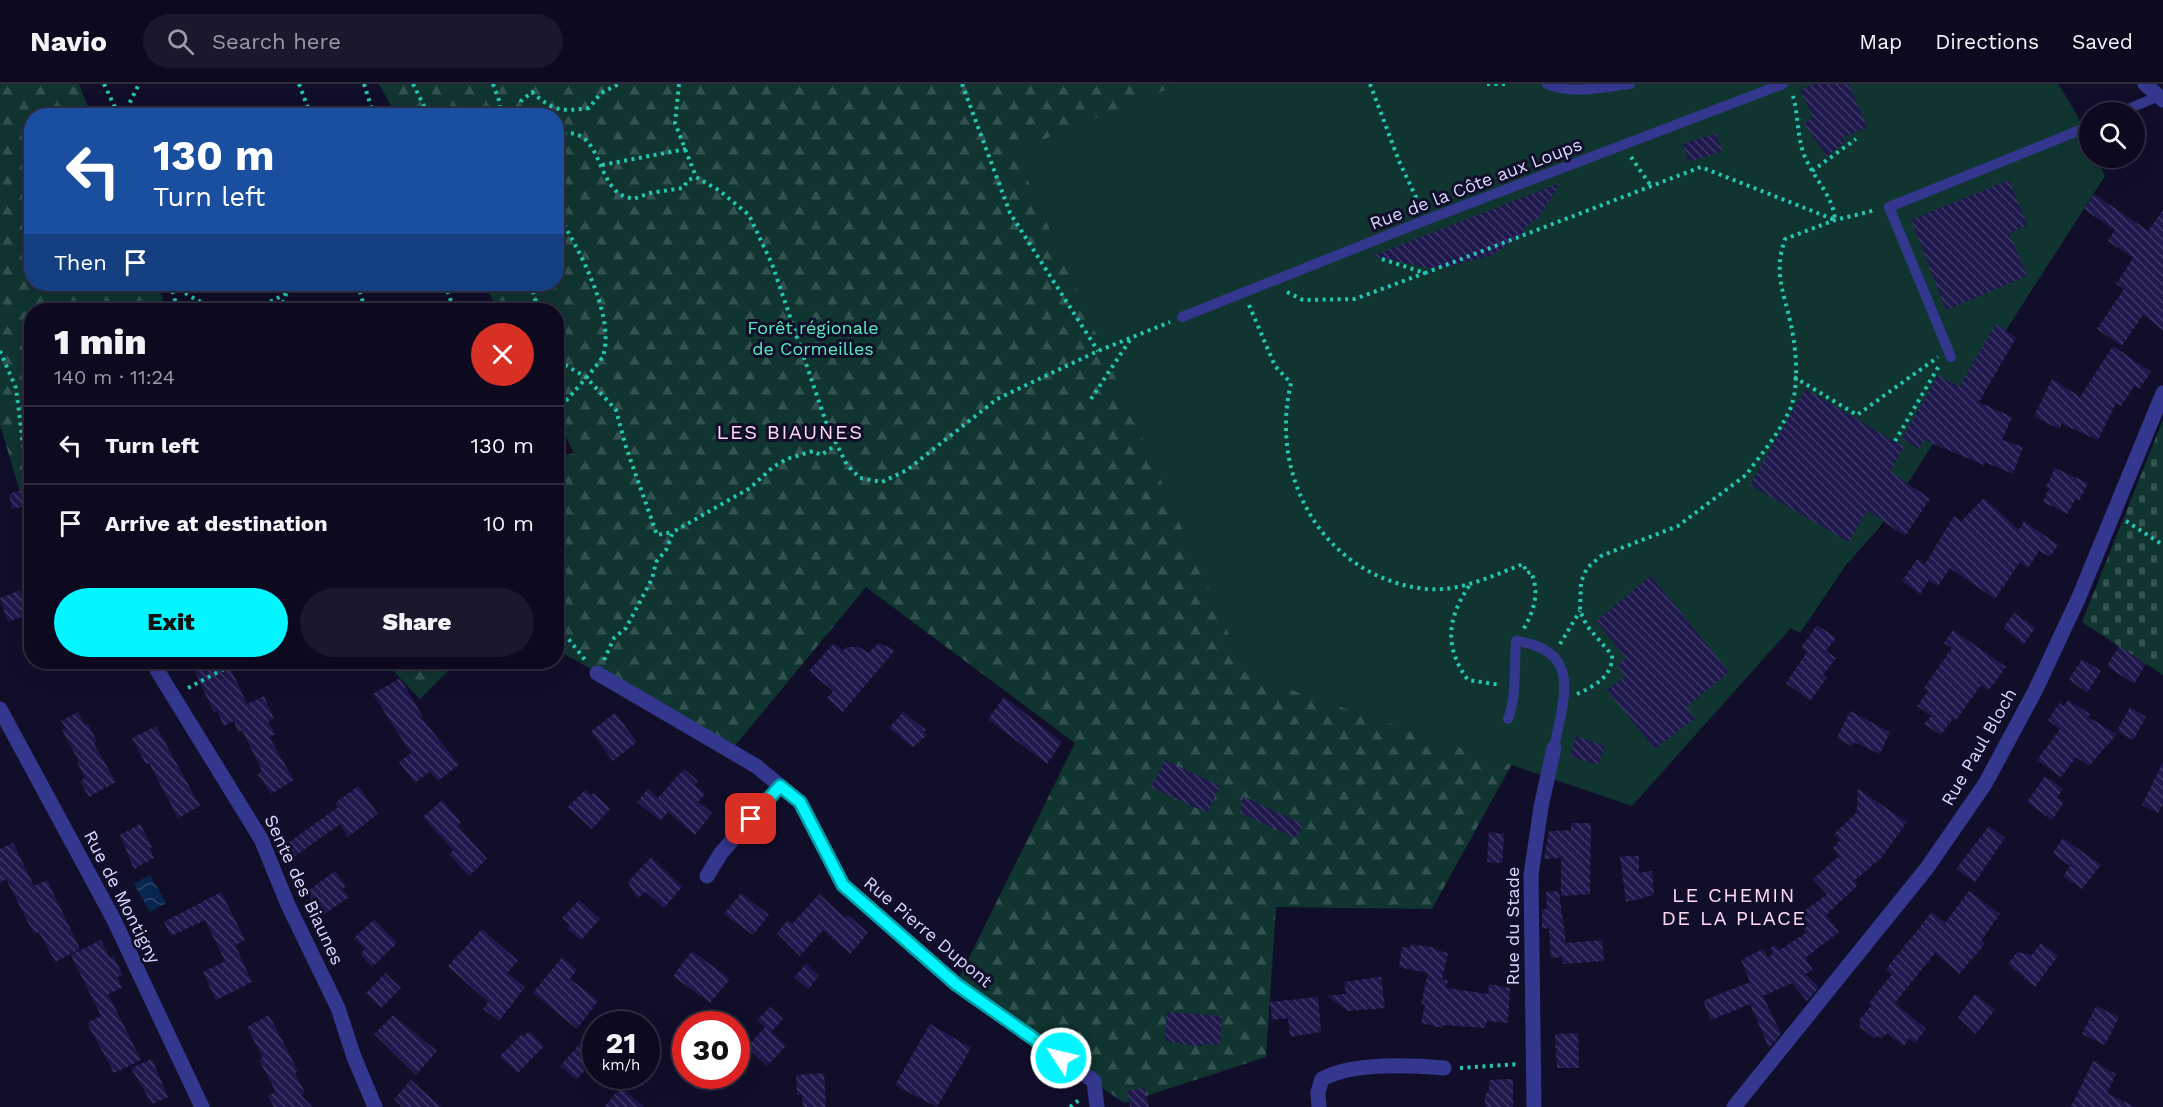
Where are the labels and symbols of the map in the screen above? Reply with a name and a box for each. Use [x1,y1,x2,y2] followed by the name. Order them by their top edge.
[1367,133,1585,234] street label: Rue de la Côte aux Loups
[747,317,879,359] park label: Forêt régionale de Cormeilles
[716,420,864,444] district label: LES BIAUNES
[1936,684,2021,809] street label: Rue Paul Bloch
[725,793,776,844] pin
[260,811,348,968] street label: Sente des Biaunes
[80,827,165,967] street label: Rue de Montigny
[1502,867,1523,985] street label: Rue du Stade
[860,872,997,992] street label: Rue Pierre Dupont
[1661,883,1807,930] district label: LE CHEMIN DE LA PLACE
[672,1011,750,1089] speed limit sign: 30
[1029,1026,1093,1090] position arrow

